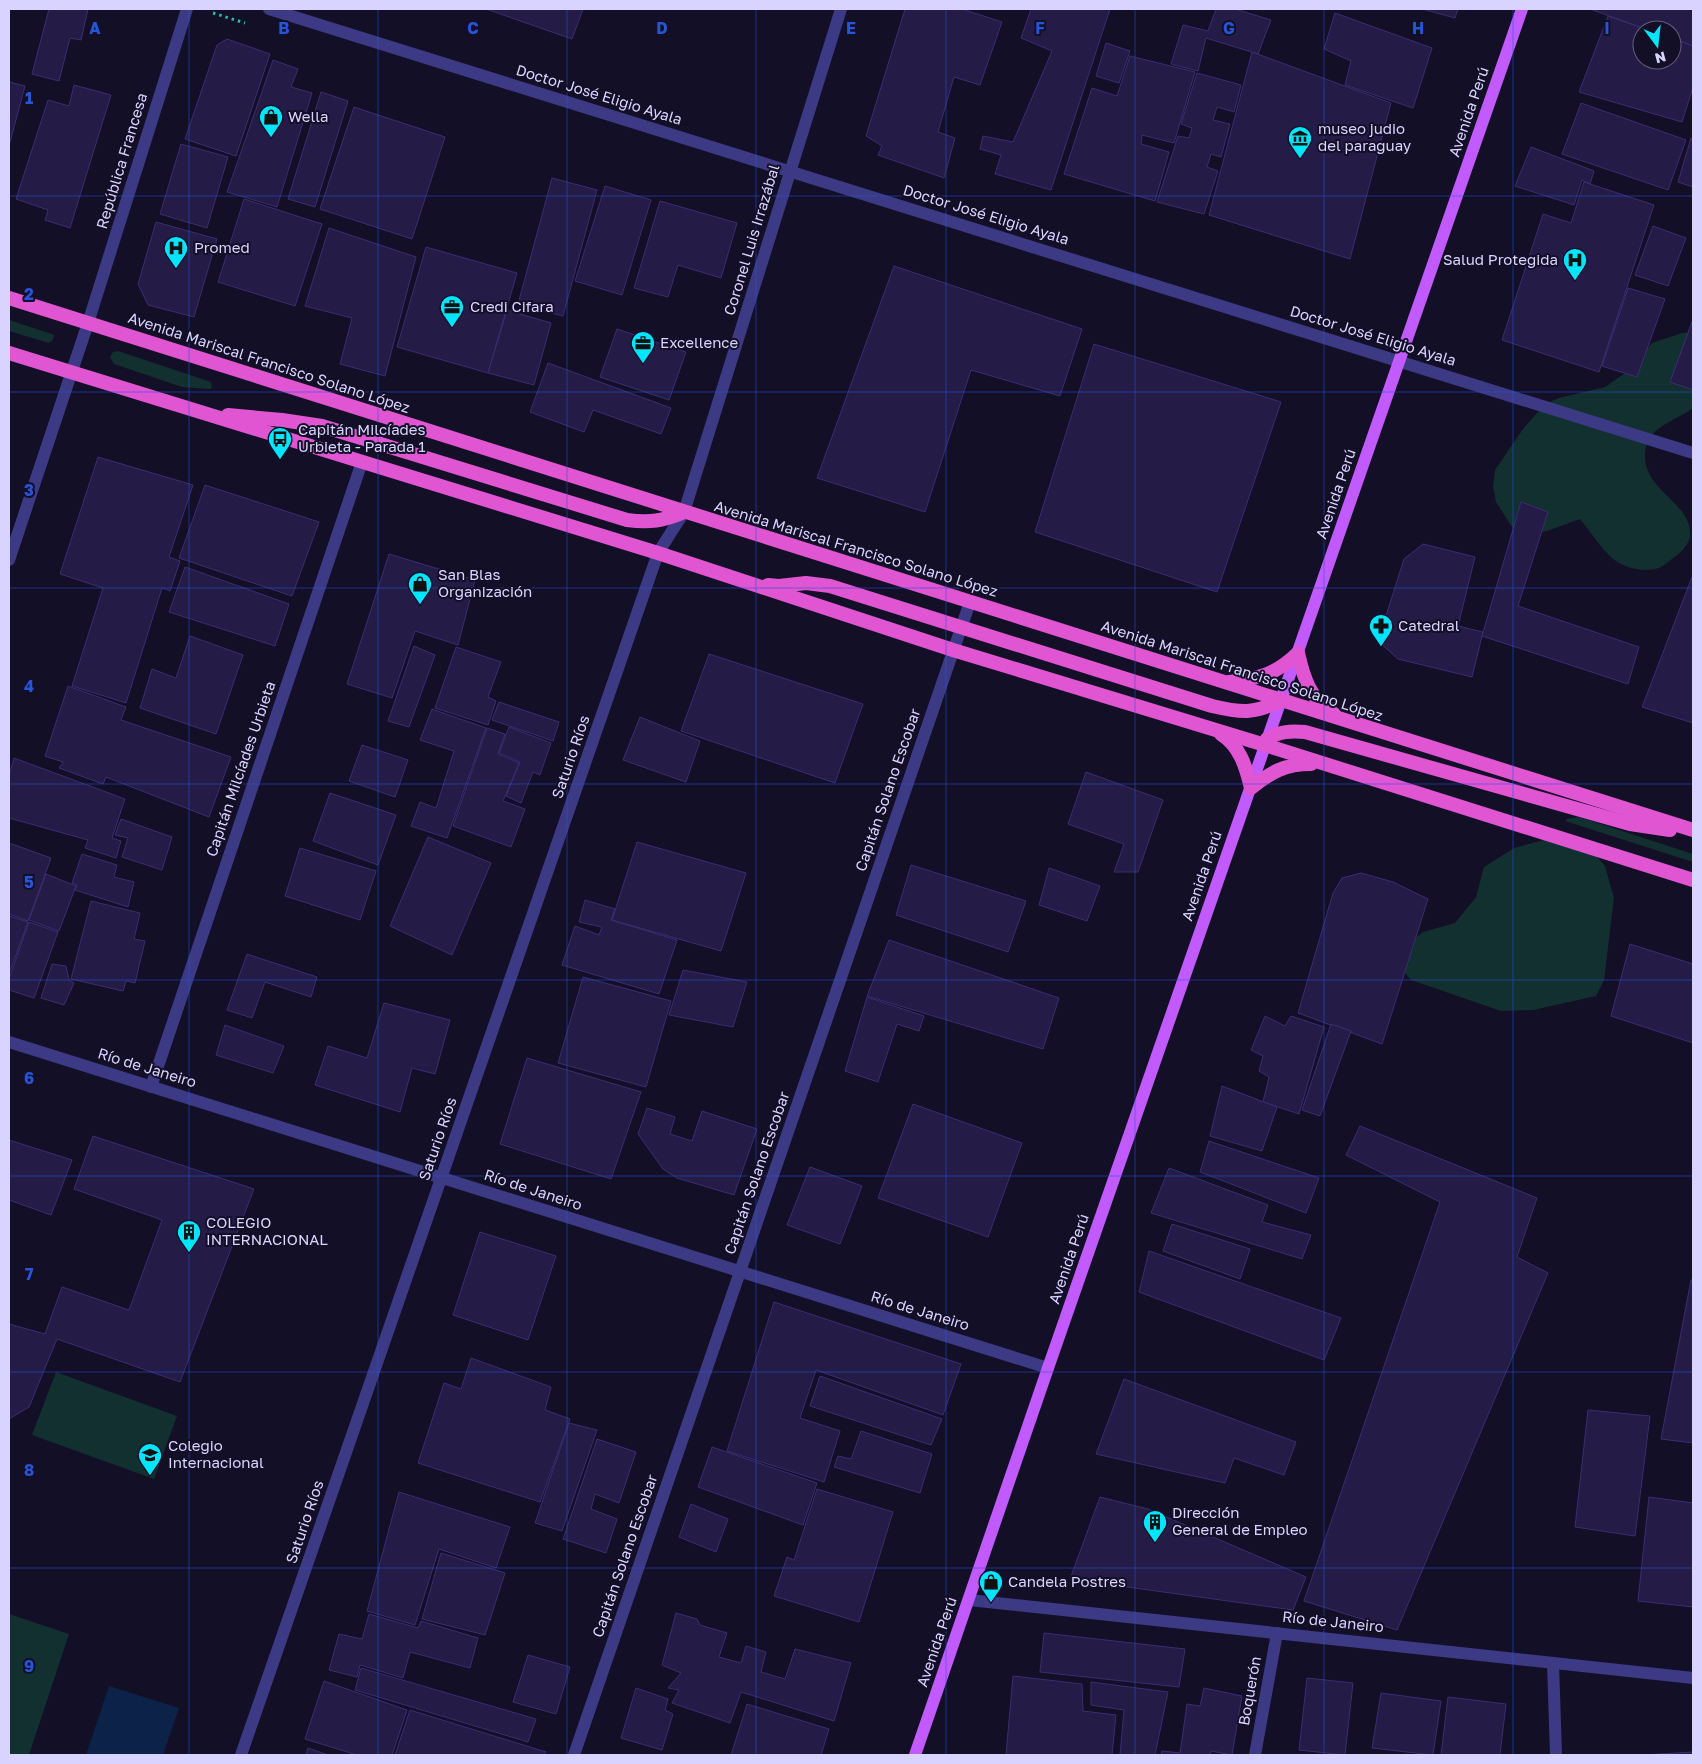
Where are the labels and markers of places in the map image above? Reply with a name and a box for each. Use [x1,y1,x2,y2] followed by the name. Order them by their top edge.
[258,104,284,138] shop icon: Wella
[288,107,329,125] place label: Wella
[1318,119,1412,154] place label: museo judio del paraguay
[1287,125,1313,159] museum icon: museo judio del paraguay
[163,235,189,269] hospital icon: Promed
[194,238,250,256] place label: Promed
[1562,247,1588,281] hospital icon: Salud Protegida
[1443,250,1558,268] place label: Salud Protegida
[439,294,465,328] office icon: Credi Cifara
[470,297,554,315] place label: Credi Cifara
[630,330,656,364] office icon: Excellence
[660,333,739,351] place label: Excellence
[298,420,426,455] place label: Capitán Milcíades Urbieta - Parada 1
[267,426,293,460] bus stop icon: Capitán Milcíades Urbieta - Parada 1
[438,565,532,600] place label: San Blas Organización
[407,571,433,605] shop icon: San Blas Organización
[1368,613,1394,647] pharmacy icon: Catedral
[1398,616,1460,634] place label: Catedral
[206,1213,328,1248] place label: COLEGIO INTERNACIONAL
[176,1219,202,1253] building icon: COLEGIO INTERNACIONAL
[168,1436,264,1471] place label: Colegio Internacional
[137,1442,163,1476] school or university icon: Colegio Internacional
[1172,1503,1308,1538] place label: Dirección General de Empleo
[1142,1509,1168,1543] building icon: Dirección General de Empleo
[978,1569,1004,1603] shop icon: Candela Postres
[1008,1572,1126,1590] place label: Candela Postres

